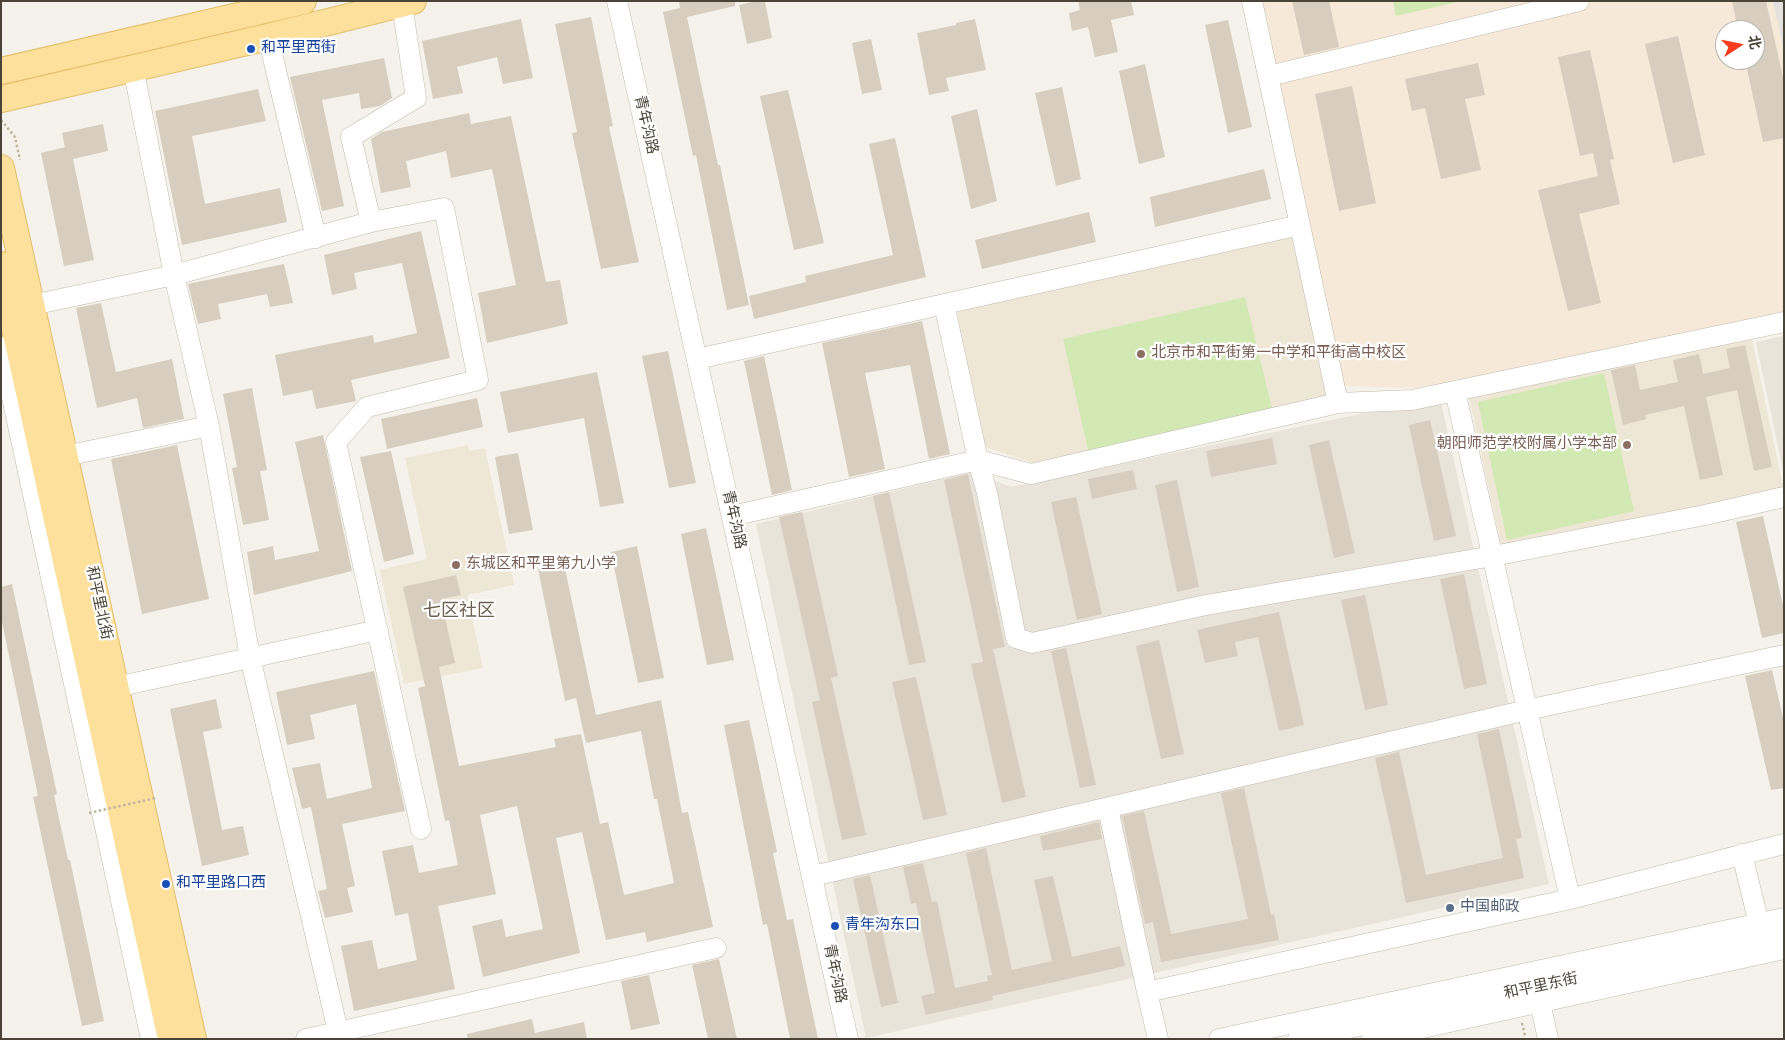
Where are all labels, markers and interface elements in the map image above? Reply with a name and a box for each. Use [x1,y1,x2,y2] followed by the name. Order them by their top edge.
[1715,20,1765,70] north arrow
[1743,34,1765,51] text: 北
[261,40,336,58] place label: 和平里西街
[245,43,257,55] marker: 和平里西街
[629,94,661,156] street label: 青年沟路
[1151,345,1406,363] place label: 北京市和平街第一中学和平街高中校区
[1135,348,1147,360] marker: 北京市和平街第一中学和平街高中校区
[1437,436,1617,454] place label: 朝阳师范学校附属小学本部
[1621,439,1633,451] marker: 朝阳师范学校附属小学本部
[717,489,749,551] street label: 青年沟路
[466,556,616,574] place label: 东城区和平里第九小学
[450,559,462,571] marker: 东城区和平里第九小学
[81,564,115,642] street label: 和平里北街
[423,601,495,623] district label: 七区社区
[176,875,266,893] place label: 和平里路口西
[160,878,172,890] marker: 和平里路口西
[1460,899,1520,917] place label: 中国邮政
[1444,902,1456,914] marker: 中国邮政
[845,917,920,935] place label: 青年沟东口
[829,920,841,932] marker: 青年沟东口
[819,943,849,1005] street label: 青年沟路
[1502,970,1580,1004] street label: 和平里东街

